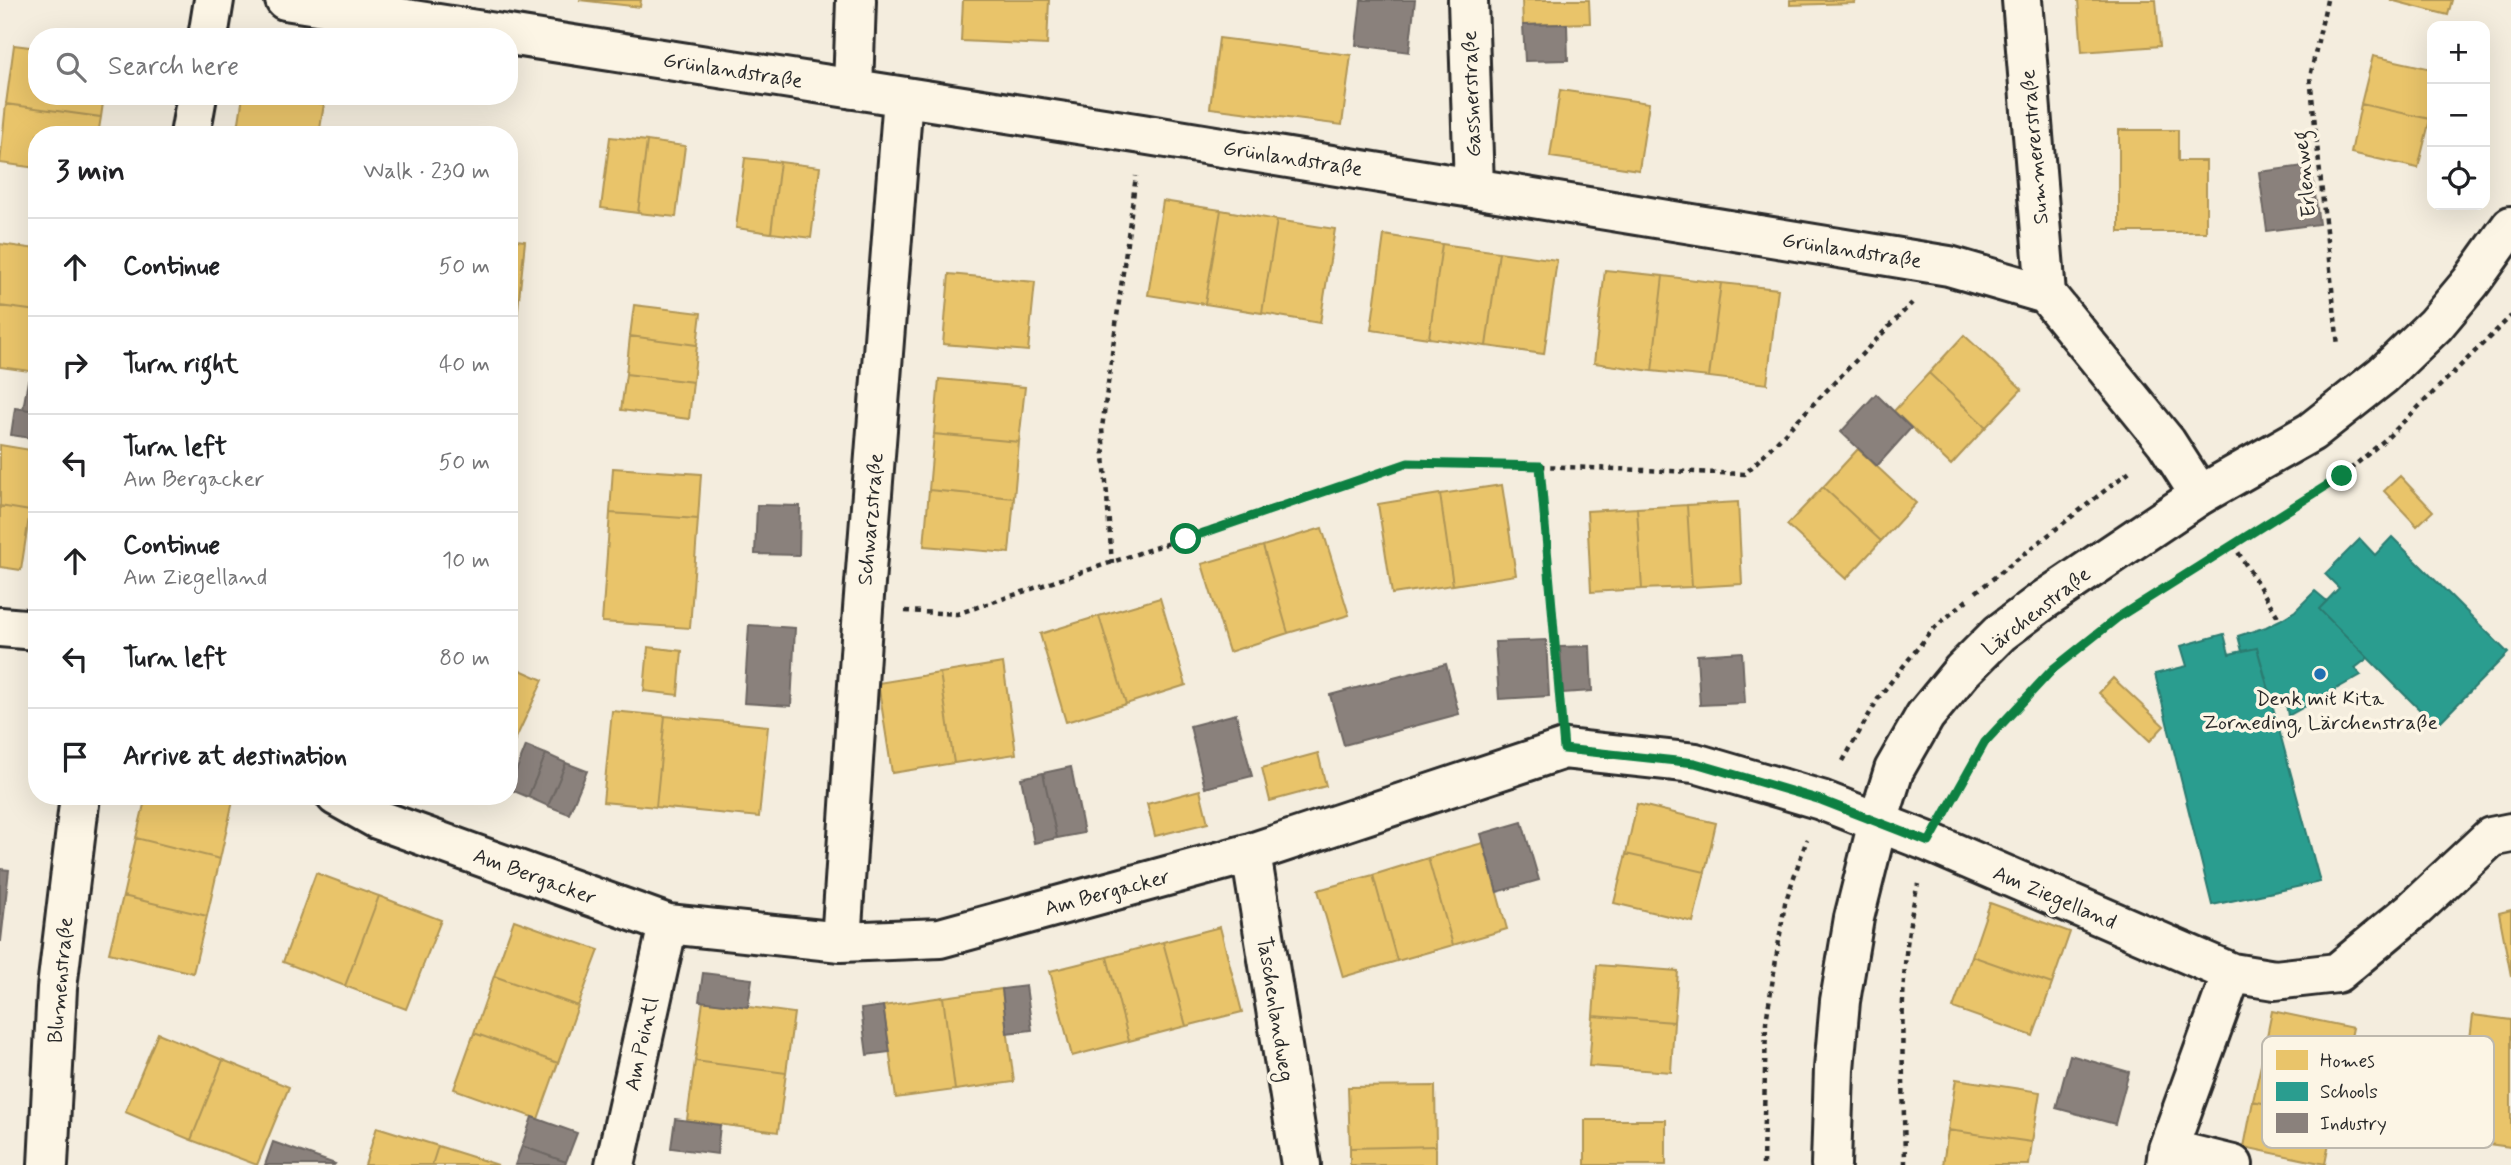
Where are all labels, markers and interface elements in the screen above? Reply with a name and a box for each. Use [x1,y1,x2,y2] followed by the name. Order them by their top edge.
[2427,21,2490,210] map controls
[2427,21,2490,84] button: +
[28,28,518,105] search box
[1456,30,1488,158] street label: Gassnerstraße
[661,46,805,96] street label: Grünlandstraße
[52,48,90,86] icon: search
[108,50,239,84] text: Search here
[2014,68,2056,225] street label: Summererstraße
[2427,84,2490,147] button: −
[2287,129,2325,219] street label: Erlenweg
[1221,134,1365,184] street label: Grünlandstraße
[2427,147,2490,210] button: locate
[56,152,125,191] text: 3 min
[363,157,490,187] text: Walk · 230 m
[1780,226,1924,276] street label: Grünlandstraße
[56,248,94,286] icon: ahead
[123,250,220,284] text: Continue
[439,252,490,282] text: 50 m
[56,346,94,384] icon: right
[123,348,239,382] text: Turn right
[439,350,490,380] text: 40 m
[123,431,227,465] text: Turn left
[56,444,94,482] icon: left
[439,448,490,478] text: 50 m
[851,452,891,587] street label: Schwarzstraße
[2326,460,2357,491] route end
[123,465,264,495] text: Am Bergacker
[1170,523,1201,554] route start
[123,529,220,563] text: Continue
[56,542,94,580] icon: ahead
[442,546,490,576] text: 10 m
[1977,561,2097,663] street label: Lärchenstraße
[123,563,267,593] text: Am Ziegelland
[56,640,94,678] icon: left
[123,642,227,676] text: Turn left
[439,644,490,674] text: 80 m
[2312,666,2328,682] marker: Denk mit Kita Zorneding, Lärchenstraße
[2202,685,2438,738] place label: Denk mit Kita Zorneding, Lärchenstraße
[56,738,94,776] icon: arrive
[123,740,347,774] text: Arrive at destination
[469,842,600,912] street label: Am Bergacker
[1988,859,2121,937] street label: Am Ziegelland
[1041,863,1173,923] street label: Am Bergacker
[42,916,80,1045] street label: Blumenstraße
[1249,935,1300,1084] street label: Taschenlandweg
[618,995,666,1094] street label: Am Pointl
[2262,1036,2494,1148] legend
[2320,1049,2375,1074] text: Homes
[2320,1080,2378,1105] text: Schools
[2320,1112,2387,1137] text: Industry

